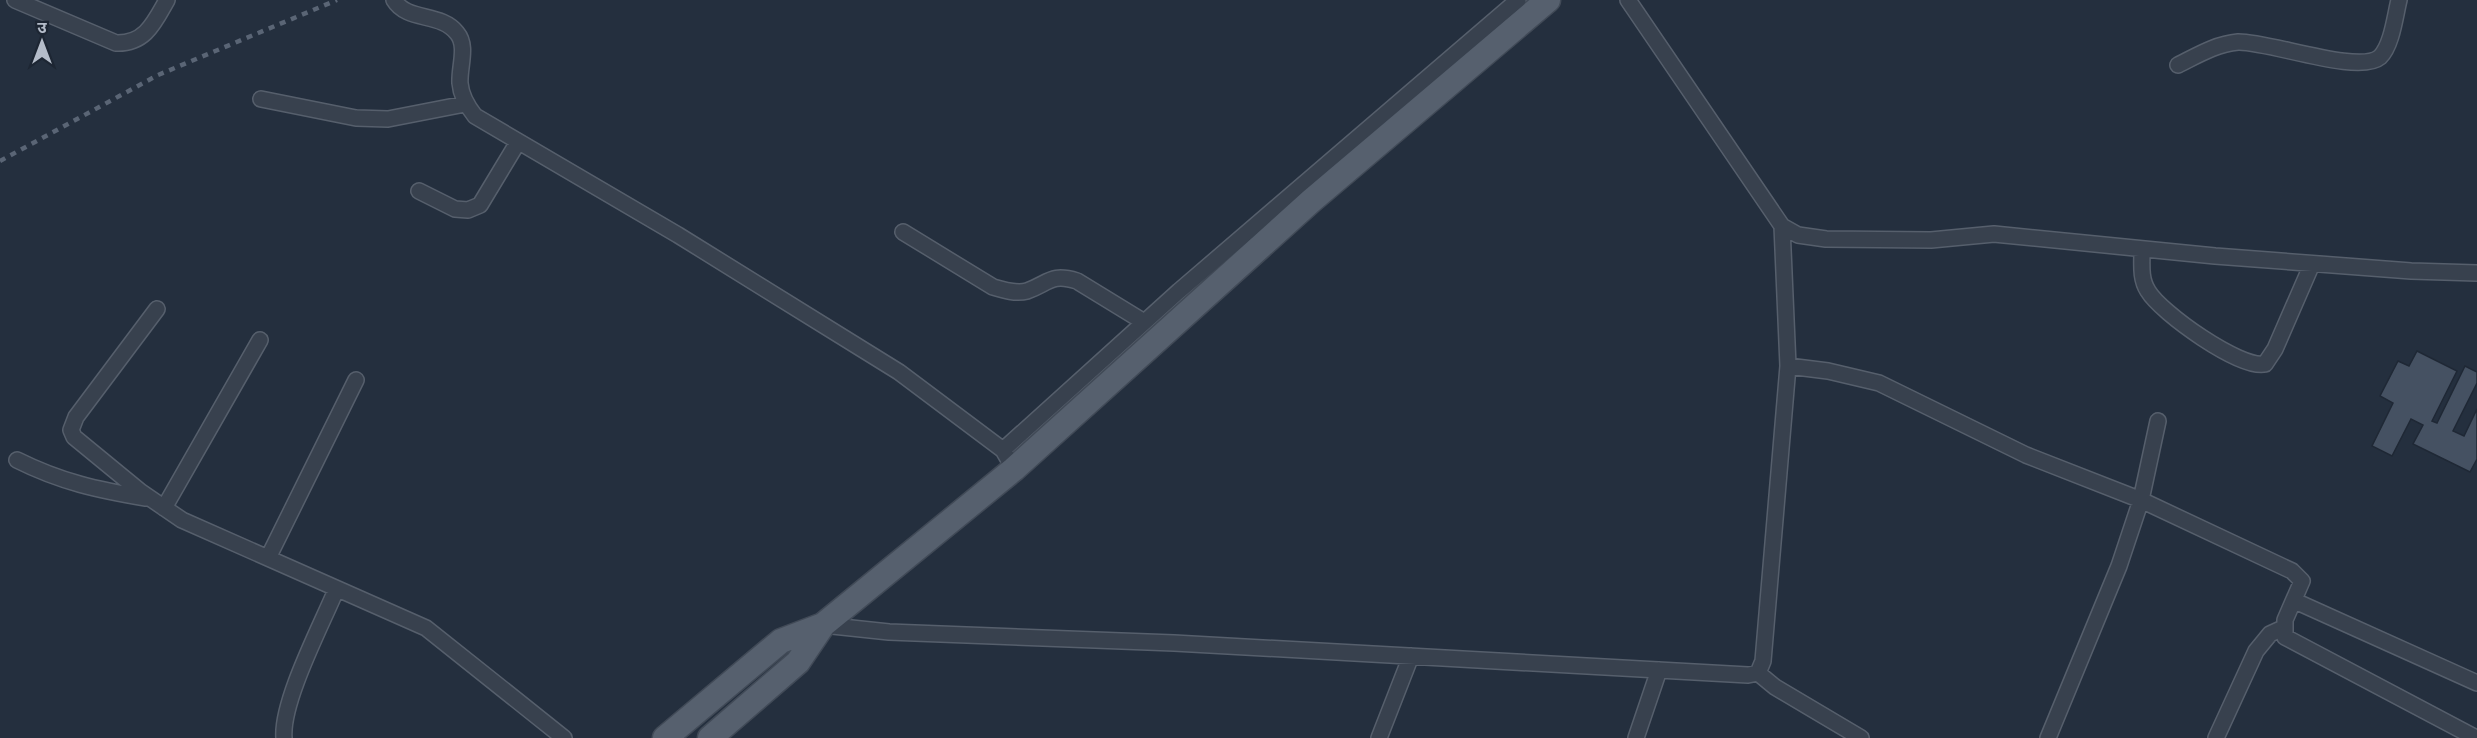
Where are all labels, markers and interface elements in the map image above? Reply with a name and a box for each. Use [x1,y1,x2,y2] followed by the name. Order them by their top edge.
[12,12,72,72] north arrow
[37,18,47,37] text: उ

